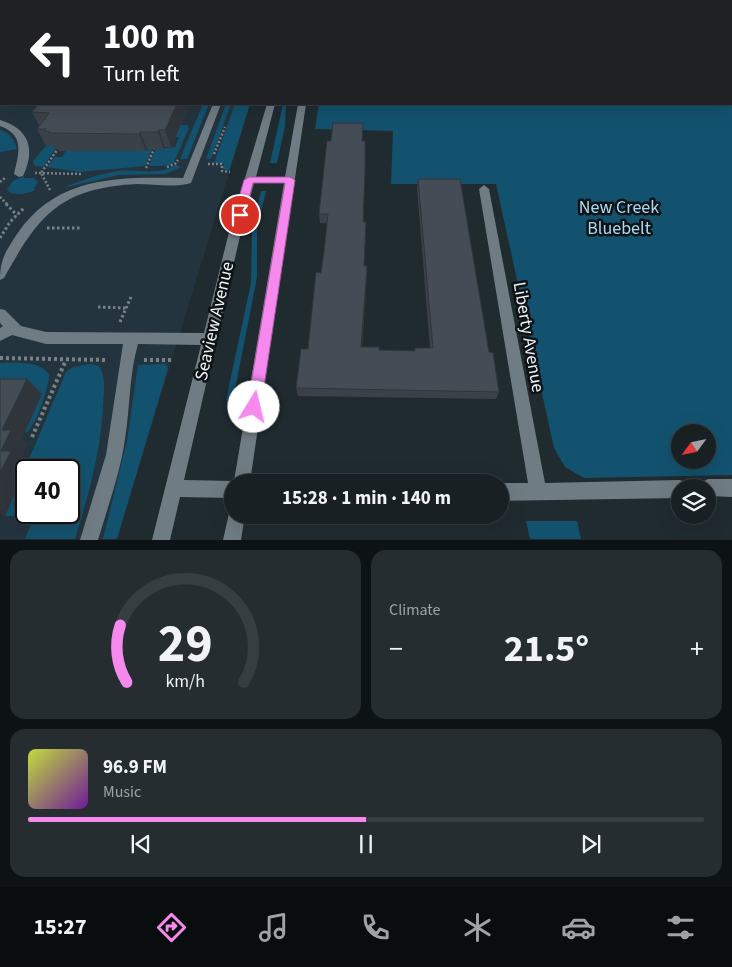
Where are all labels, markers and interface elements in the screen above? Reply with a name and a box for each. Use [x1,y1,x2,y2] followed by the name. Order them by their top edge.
[103,12,195,62] text: 100 m
[20,20,85,85] icon: left
[103,58,179,90] text: Turn left
[219,194,261,236] pin
[579,195,659,241] park label: New Creek Bluebelt
[226,201,254,229] icon: arrive
[189,259,240,383] street label: Seaview Avenue
[506,280,551,394] street label: Liberty Avenue
[227,380,279,432] position arrow
[671,424,716,469] north arrow
[671,424,716,524] map controls
[15,459,80,524] speed limit sign: 40
[671,479,716,524] button: layers
[282,485,451,512] text: 15:28 · 1 min · 140 m
[389,599,440,621] text: Climate
[158,608,213,682] text: 29
[504,622,589,676] text: 21.5°
[389,629,403,669] text: −
[690,629,704,669] text: +
[166,669,205,694] text: km/h
[103,754,167,781] text: 96.9 FM
[103,781,141,803] text: Music
[127,830,155,858] icon: previous
[352,830,380,858] icon: pause
[577,830,605,858] icon: next
[154,910,189,945] icon: directions
[256,910,291,945] icon: music
[358,910,393,945] icon: phone
[460,910,495,945] icon: climate
[561,910,596,945] icon: car
[663,910,698,945] icon: filters
[33,911,87,943] text: 15:27

